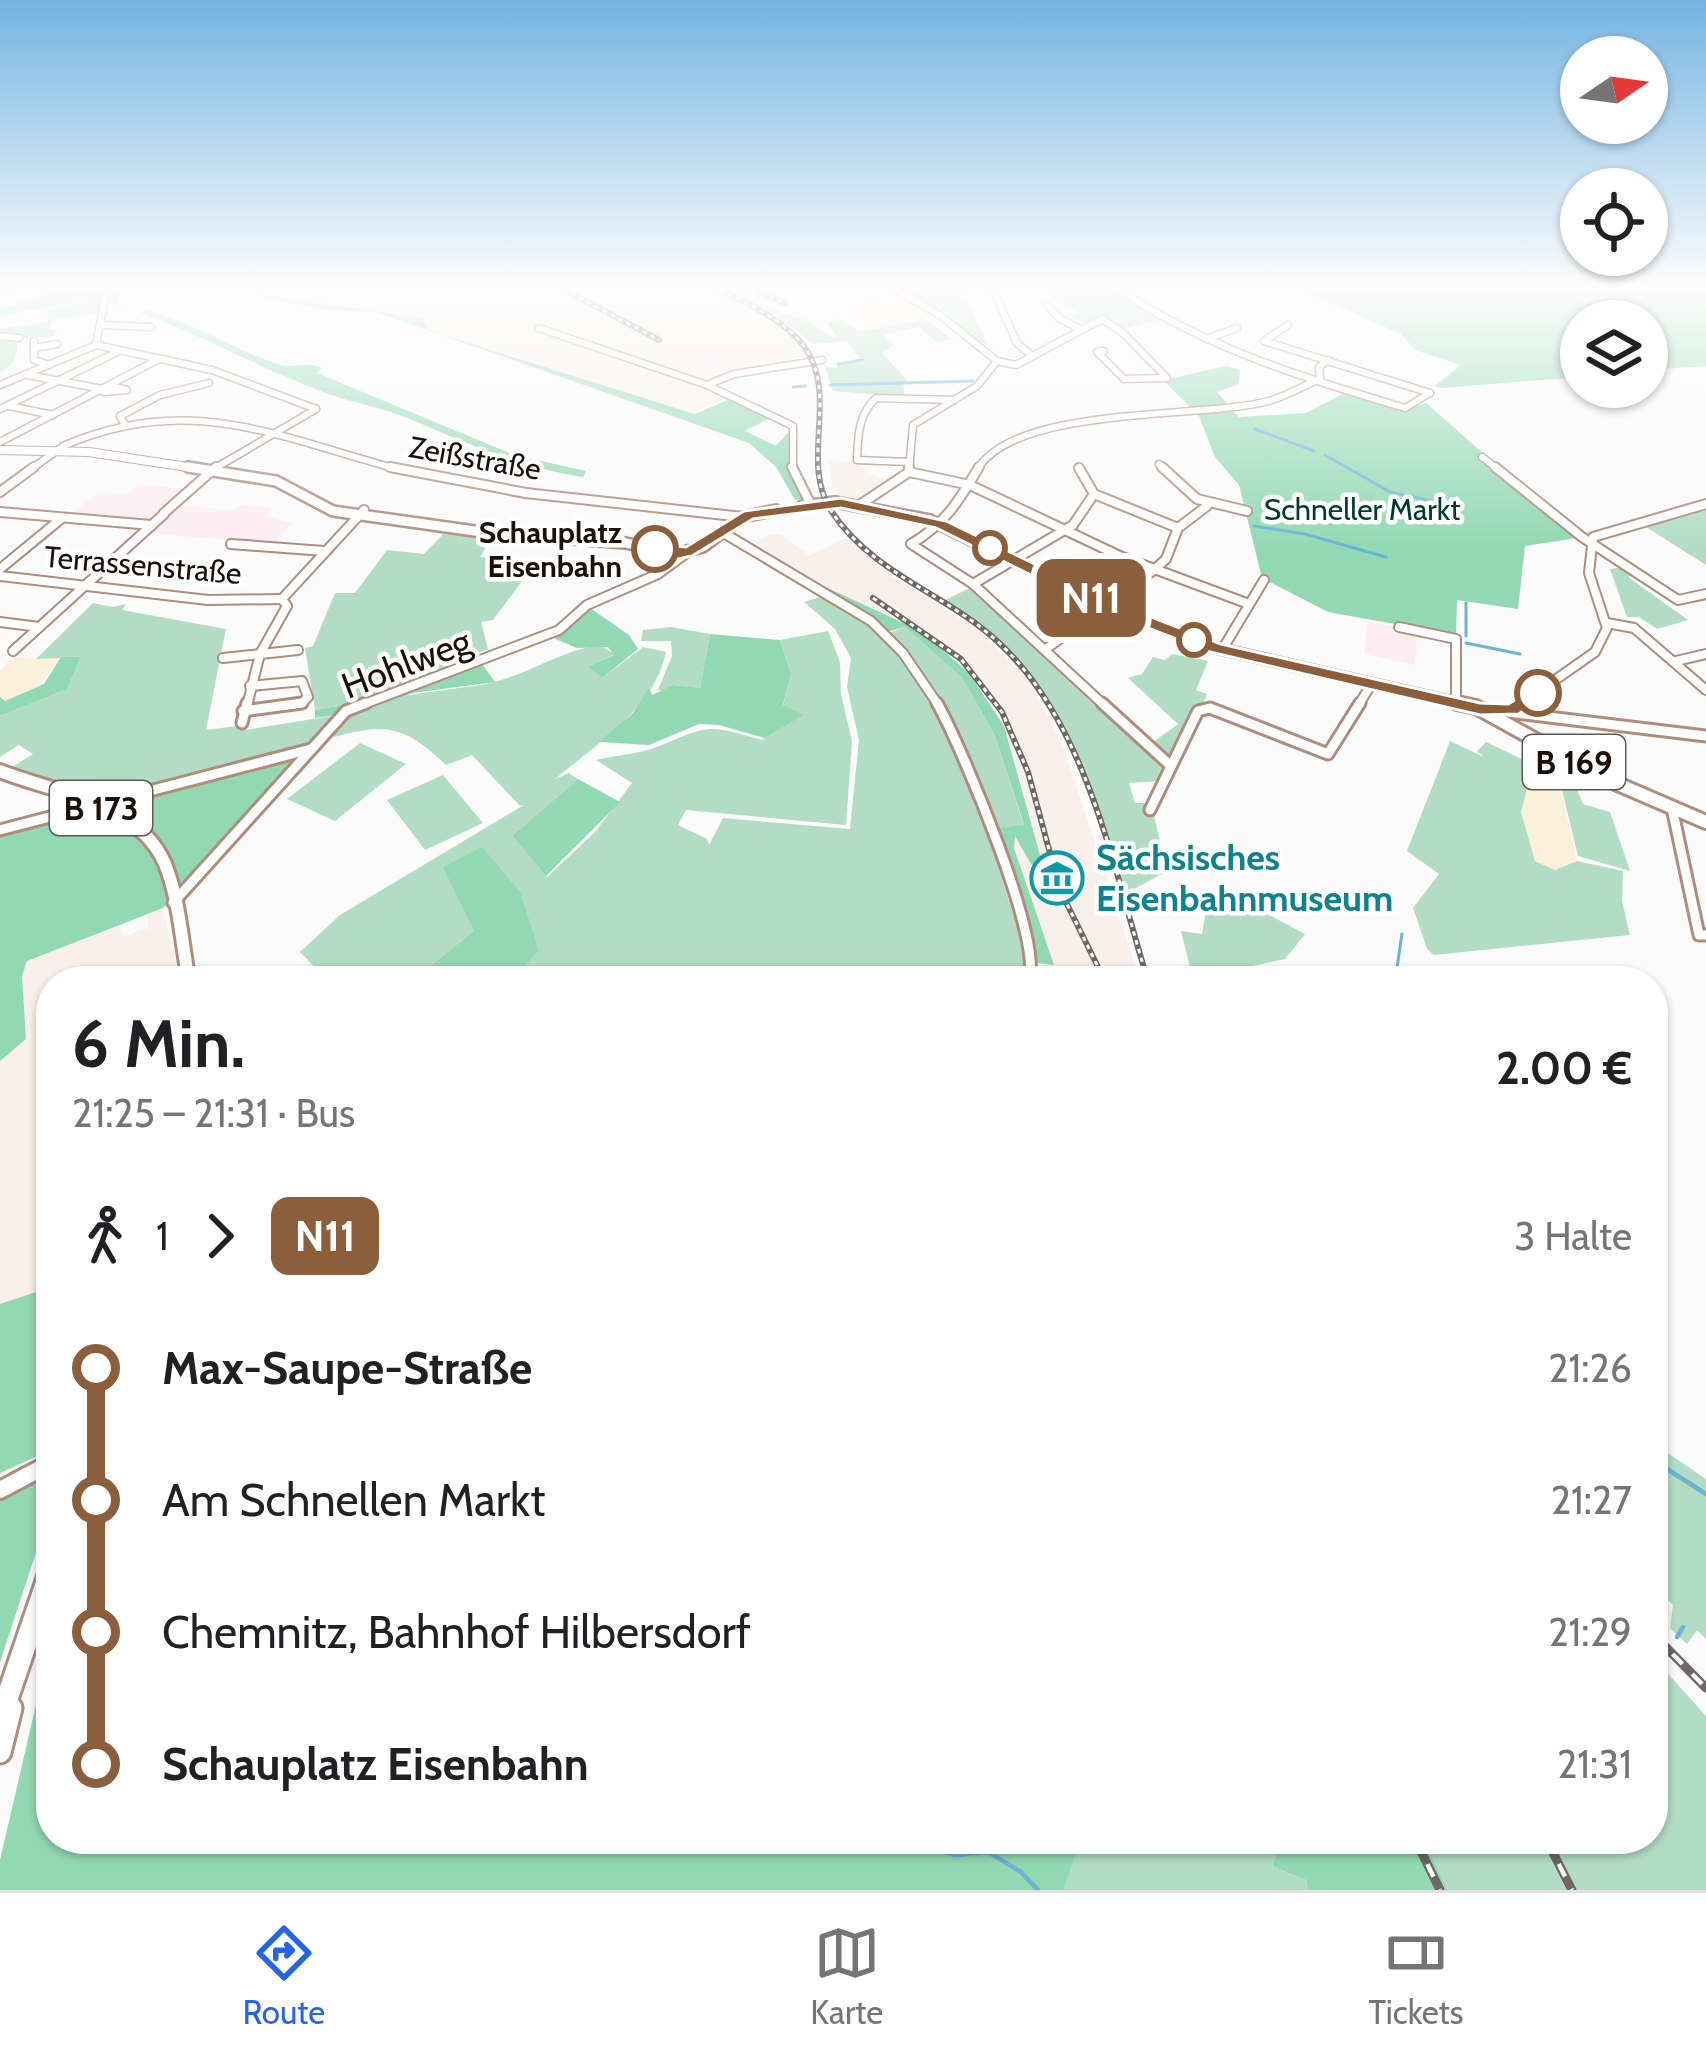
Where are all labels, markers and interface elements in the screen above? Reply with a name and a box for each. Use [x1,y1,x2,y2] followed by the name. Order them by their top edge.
[1560,36,1668,144] north arrow
[1560,36,1668,408] map controls
[1560,168,1668,276] button: locate
[1560,300,1668,408] button: layers
[406,428,544,488] street label: Zeißstraße
[1264,491,1460,528] park label: Schneller Markt
[479,514,622,585] place label: Schauplatz Eisenbahn
[633,527,677,571] marker: Schauplatz Eisenbahn
[974,532,1006,564] unlabelled marker
[43,538,243,592] street label: Terrassenstraße
[1022,559,1160,637] line badge: N11
[1061,572,1121,624] text: N11
[335,618,478,708] street label: Hohlweg
[1178,624,1210,656] unlabelled marker
[1516,671,1560,715] unlabelled marker
[1523,735,1625,789] road number: B 169
[50,781,152,835] road number: B 173
[1096,835,1393,920] place label: Sächsisches Eisenbahnmuseum
[1029,850,1085,906] museum icon: Sächsisches Eisenbahnmuseum
[72,1003,245,1084] text: 6 Min.
[1496,1041,1632,1095] text: 2.00 €
[72,1089,355,1137] text: 21:25 – 21:31 · Bus
[72,1203,138,1269] icon: walk
[187,1203,253,1269] icon: forward
[295,1210,355,1262] text: N11
[156,1212,169,1260] text: 1
[1514,1212,1632,1260] text: 3 Halte
[162,1341,532,1395] text: Max-Saupe-Straße
[1548,1344,1632,1392] text: 21:26
[162,1473,545,1527] text: Am Schnellen Markt
[1551,1476,1632,1524] text: 21:27
[162,1605,751,1659] text: Chemnitz, Bahnhof Hilbersdorf
[1548,1608,1632,1656] text: 21:29
[162,1737,589,1791] text: Schauplatz Eisenbahn
[1557,1740,1632,1788] text: 21:31
[243,1920,325,2032] tab: Route
[810,1920,883,2032] tab: Karte
[1368,1920,1463,2032] tab: Tickets

